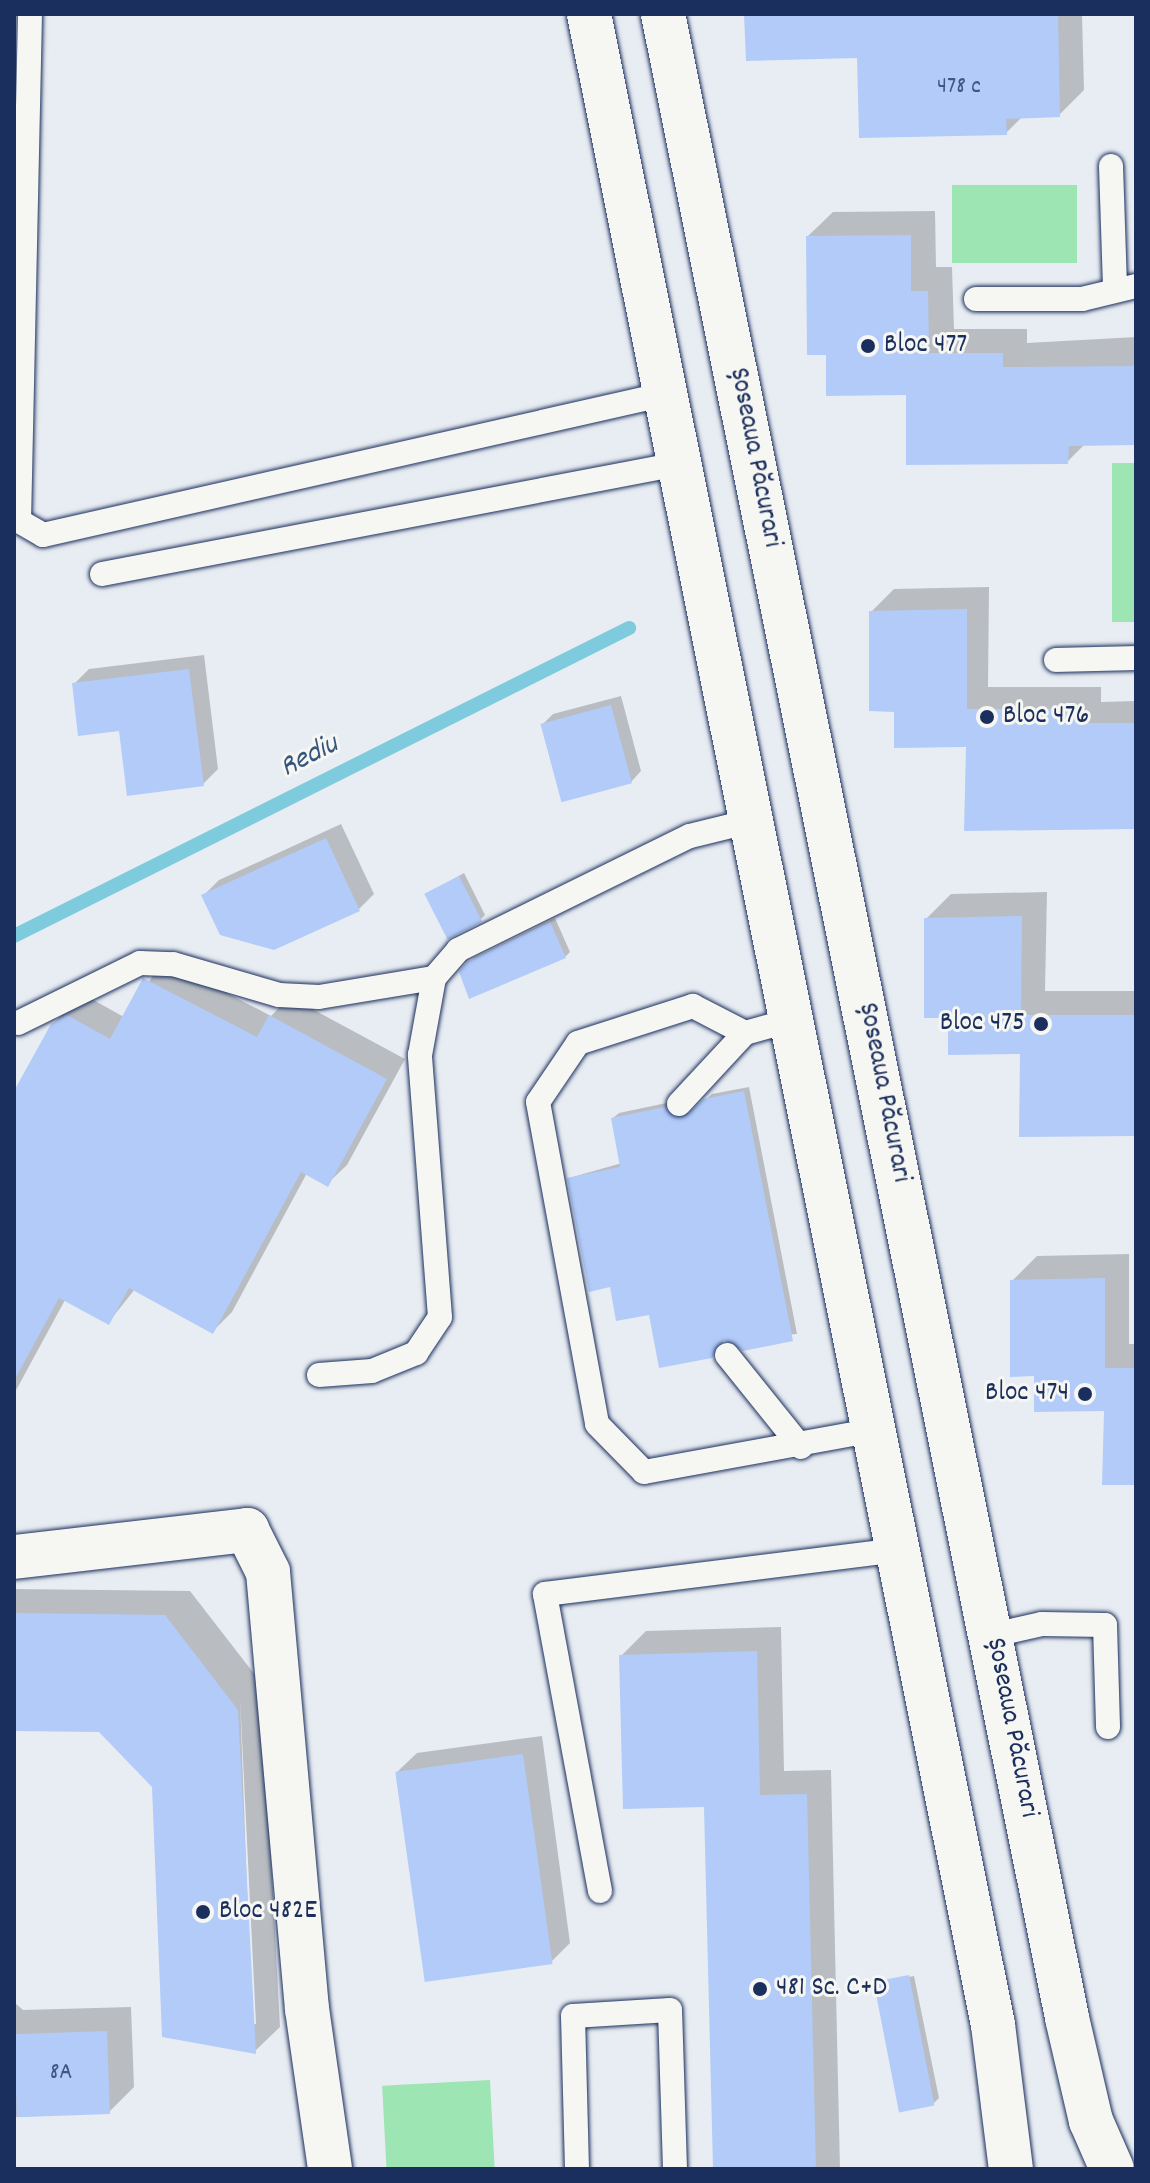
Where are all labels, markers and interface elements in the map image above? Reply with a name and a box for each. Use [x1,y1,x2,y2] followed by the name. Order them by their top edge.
[937,74,981,102] house number: 478 c
[884,329,967,363] place label: Bloc 477
[859,337,877,355] marker: Bloc 477
[720,366,788,550] street label: Șoseaua Păcurari
[1003,700,1089,734] place label: Bloc 476
[978,708,996,726] marker: Bloc 476
[275,728,345,788] water label: Rediu
[849,1001,917,1185] street label: Șoseaua Păcurari
[940,1007,1025,1041] place label: Bloc 475
[1032,1015,1050,1033] marker: Bloc 475
[985,1377,1069,1411] place label: Bloc 474
[1076,1385,1094,1403] marker: Bloc 474
[977,1636,1045,1820] street label: Șoseaua Păcurari
[219,1895,317,1929] place label: Bloc 482E
[194,1903,212,1921] marker: Bloc 482E
[776,1972,887,2006] place label: 481 Sc. C+D
[751,1980,769,1998] marker: 481 Sc. C+D
[50,2060,72,2088] house number: 8A

